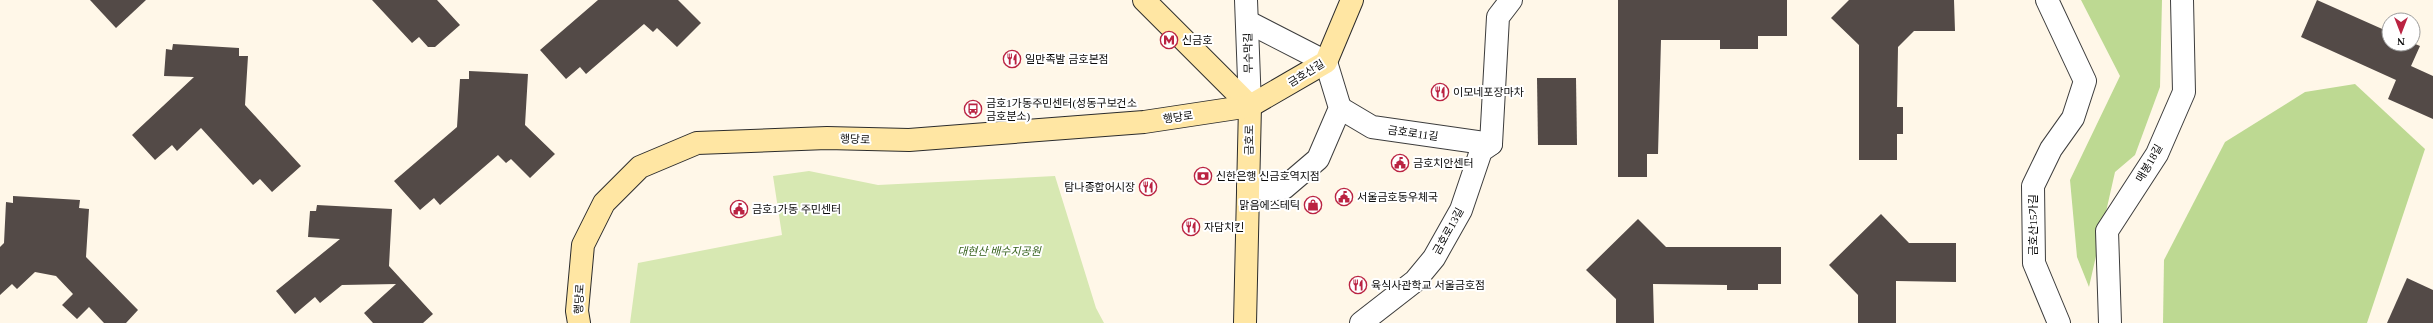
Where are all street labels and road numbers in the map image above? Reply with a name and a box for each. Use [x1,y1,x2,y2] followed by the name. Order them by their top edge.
[1242,33,1254,73] street label: 무수막길
[1286,57,1326,89] street label: 금호산길
[1162,109,1194,125] street label: 행당로
[1387,124,1439,142] street label: 금호로11길
[1243,125,1255,155] street label: 금호로
[840,132,870,146] street label: 행당로
[2133,142,2165,184] street label: 매봉18길
[2027,194,2039,256] street label: 금호산15가길
[1430,206,1466,256] street label: 금호로13길
[572,284,586,314] street label: 행당로

